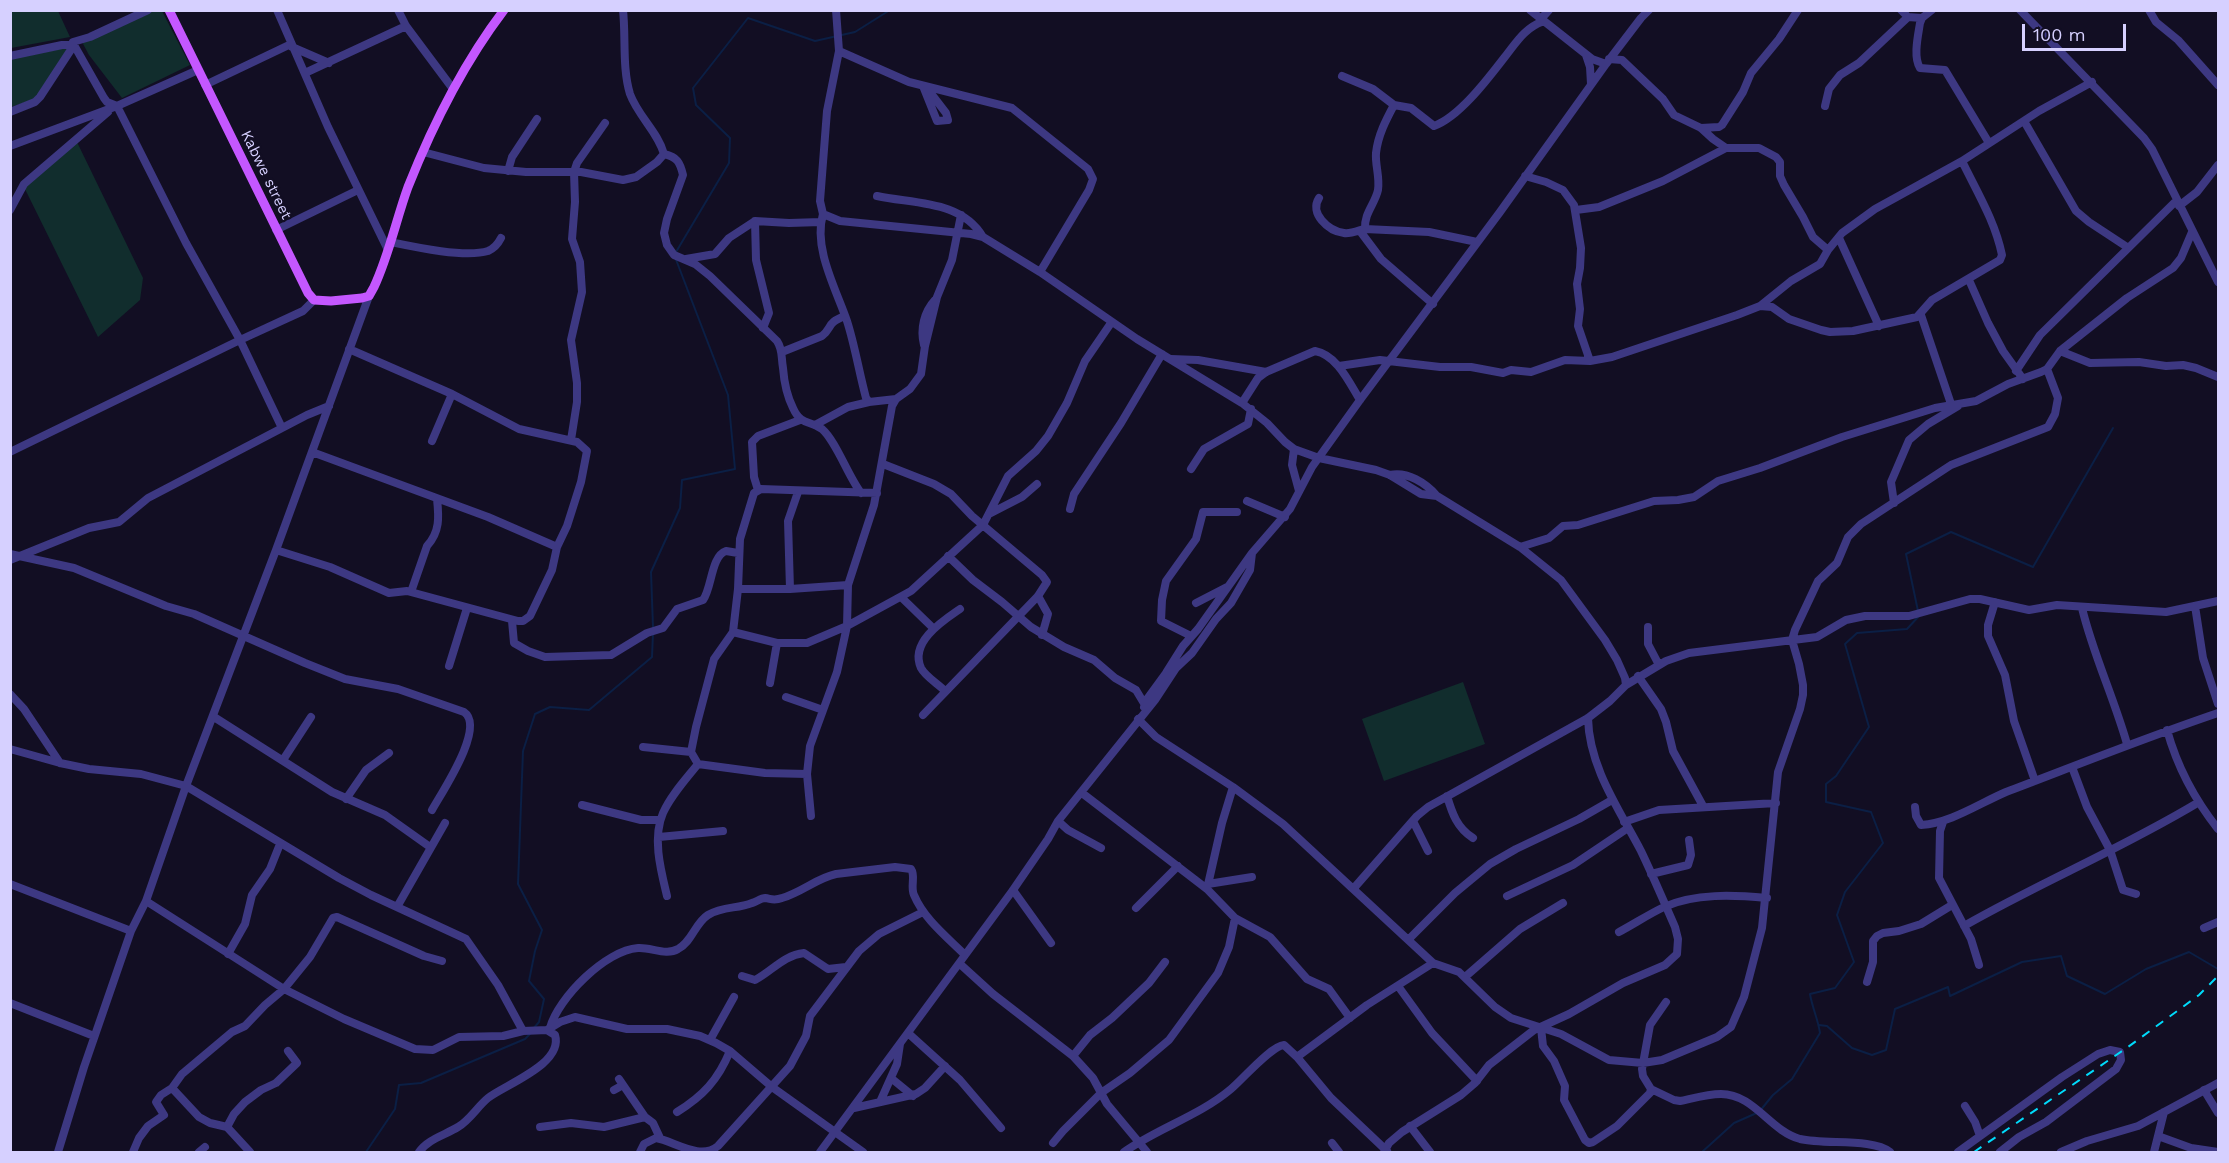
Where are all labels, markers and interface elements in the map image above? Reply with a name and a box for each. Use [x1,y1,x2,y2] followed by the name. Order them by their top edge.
[2025,12,2128,50] scale bar
[2033,24,2086,45] text: 100 m
[237,128,295,222] street label: Kabwe street

